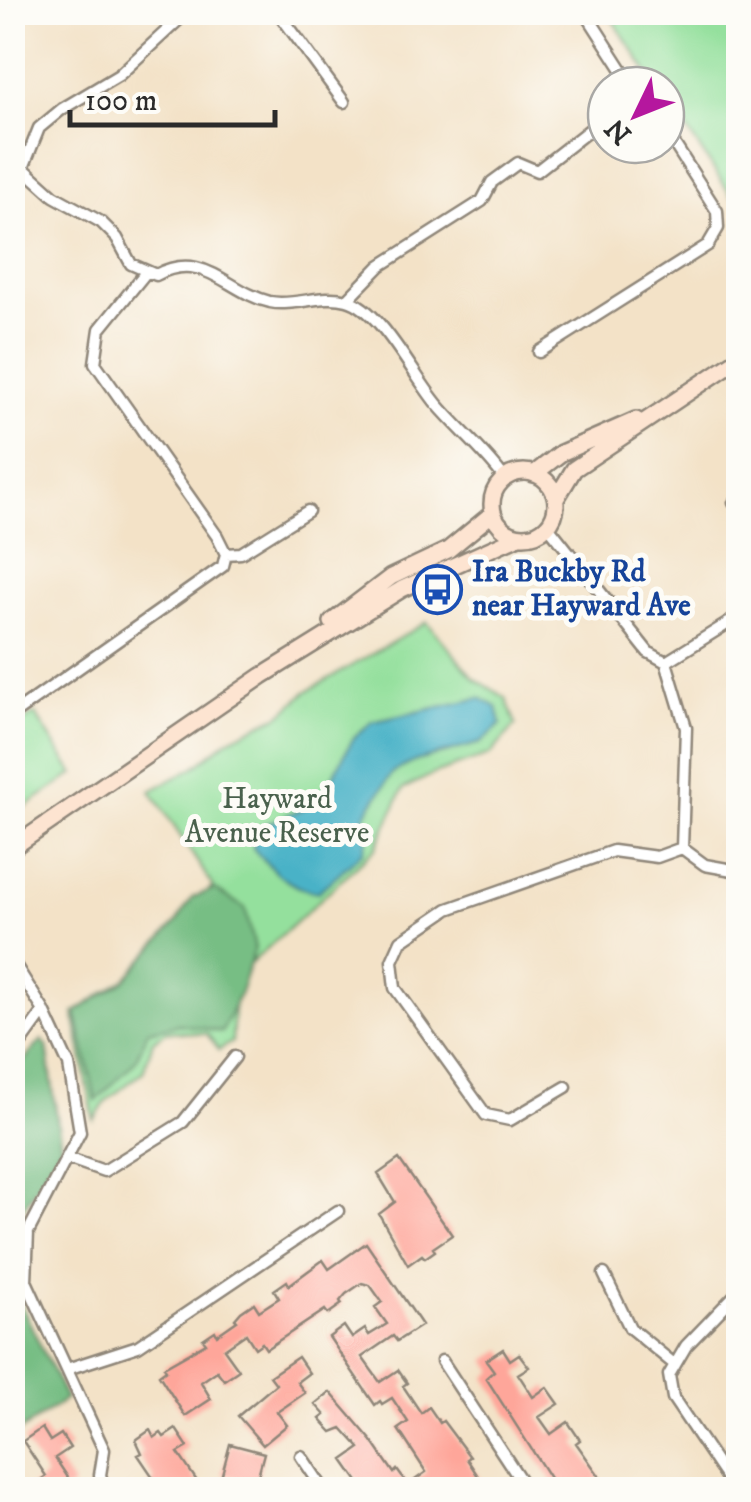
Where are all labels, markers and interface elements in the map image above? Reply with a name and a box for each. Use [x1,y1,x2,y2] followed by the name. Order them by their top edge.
[70,65,275,127] scale bar
[586,65,686,165] north arrow
[85,83,157,120] text: 100 m
[598,111,639,151] text: N
[472,554,691,625] place label: Ira Buckby Rd near Hayward Ave
[411,563,463,615] bus stop icon: Ira Buckby Rd near Hayward Ave
[185,781,369,852] park label: Hayward Avenue Reserve

